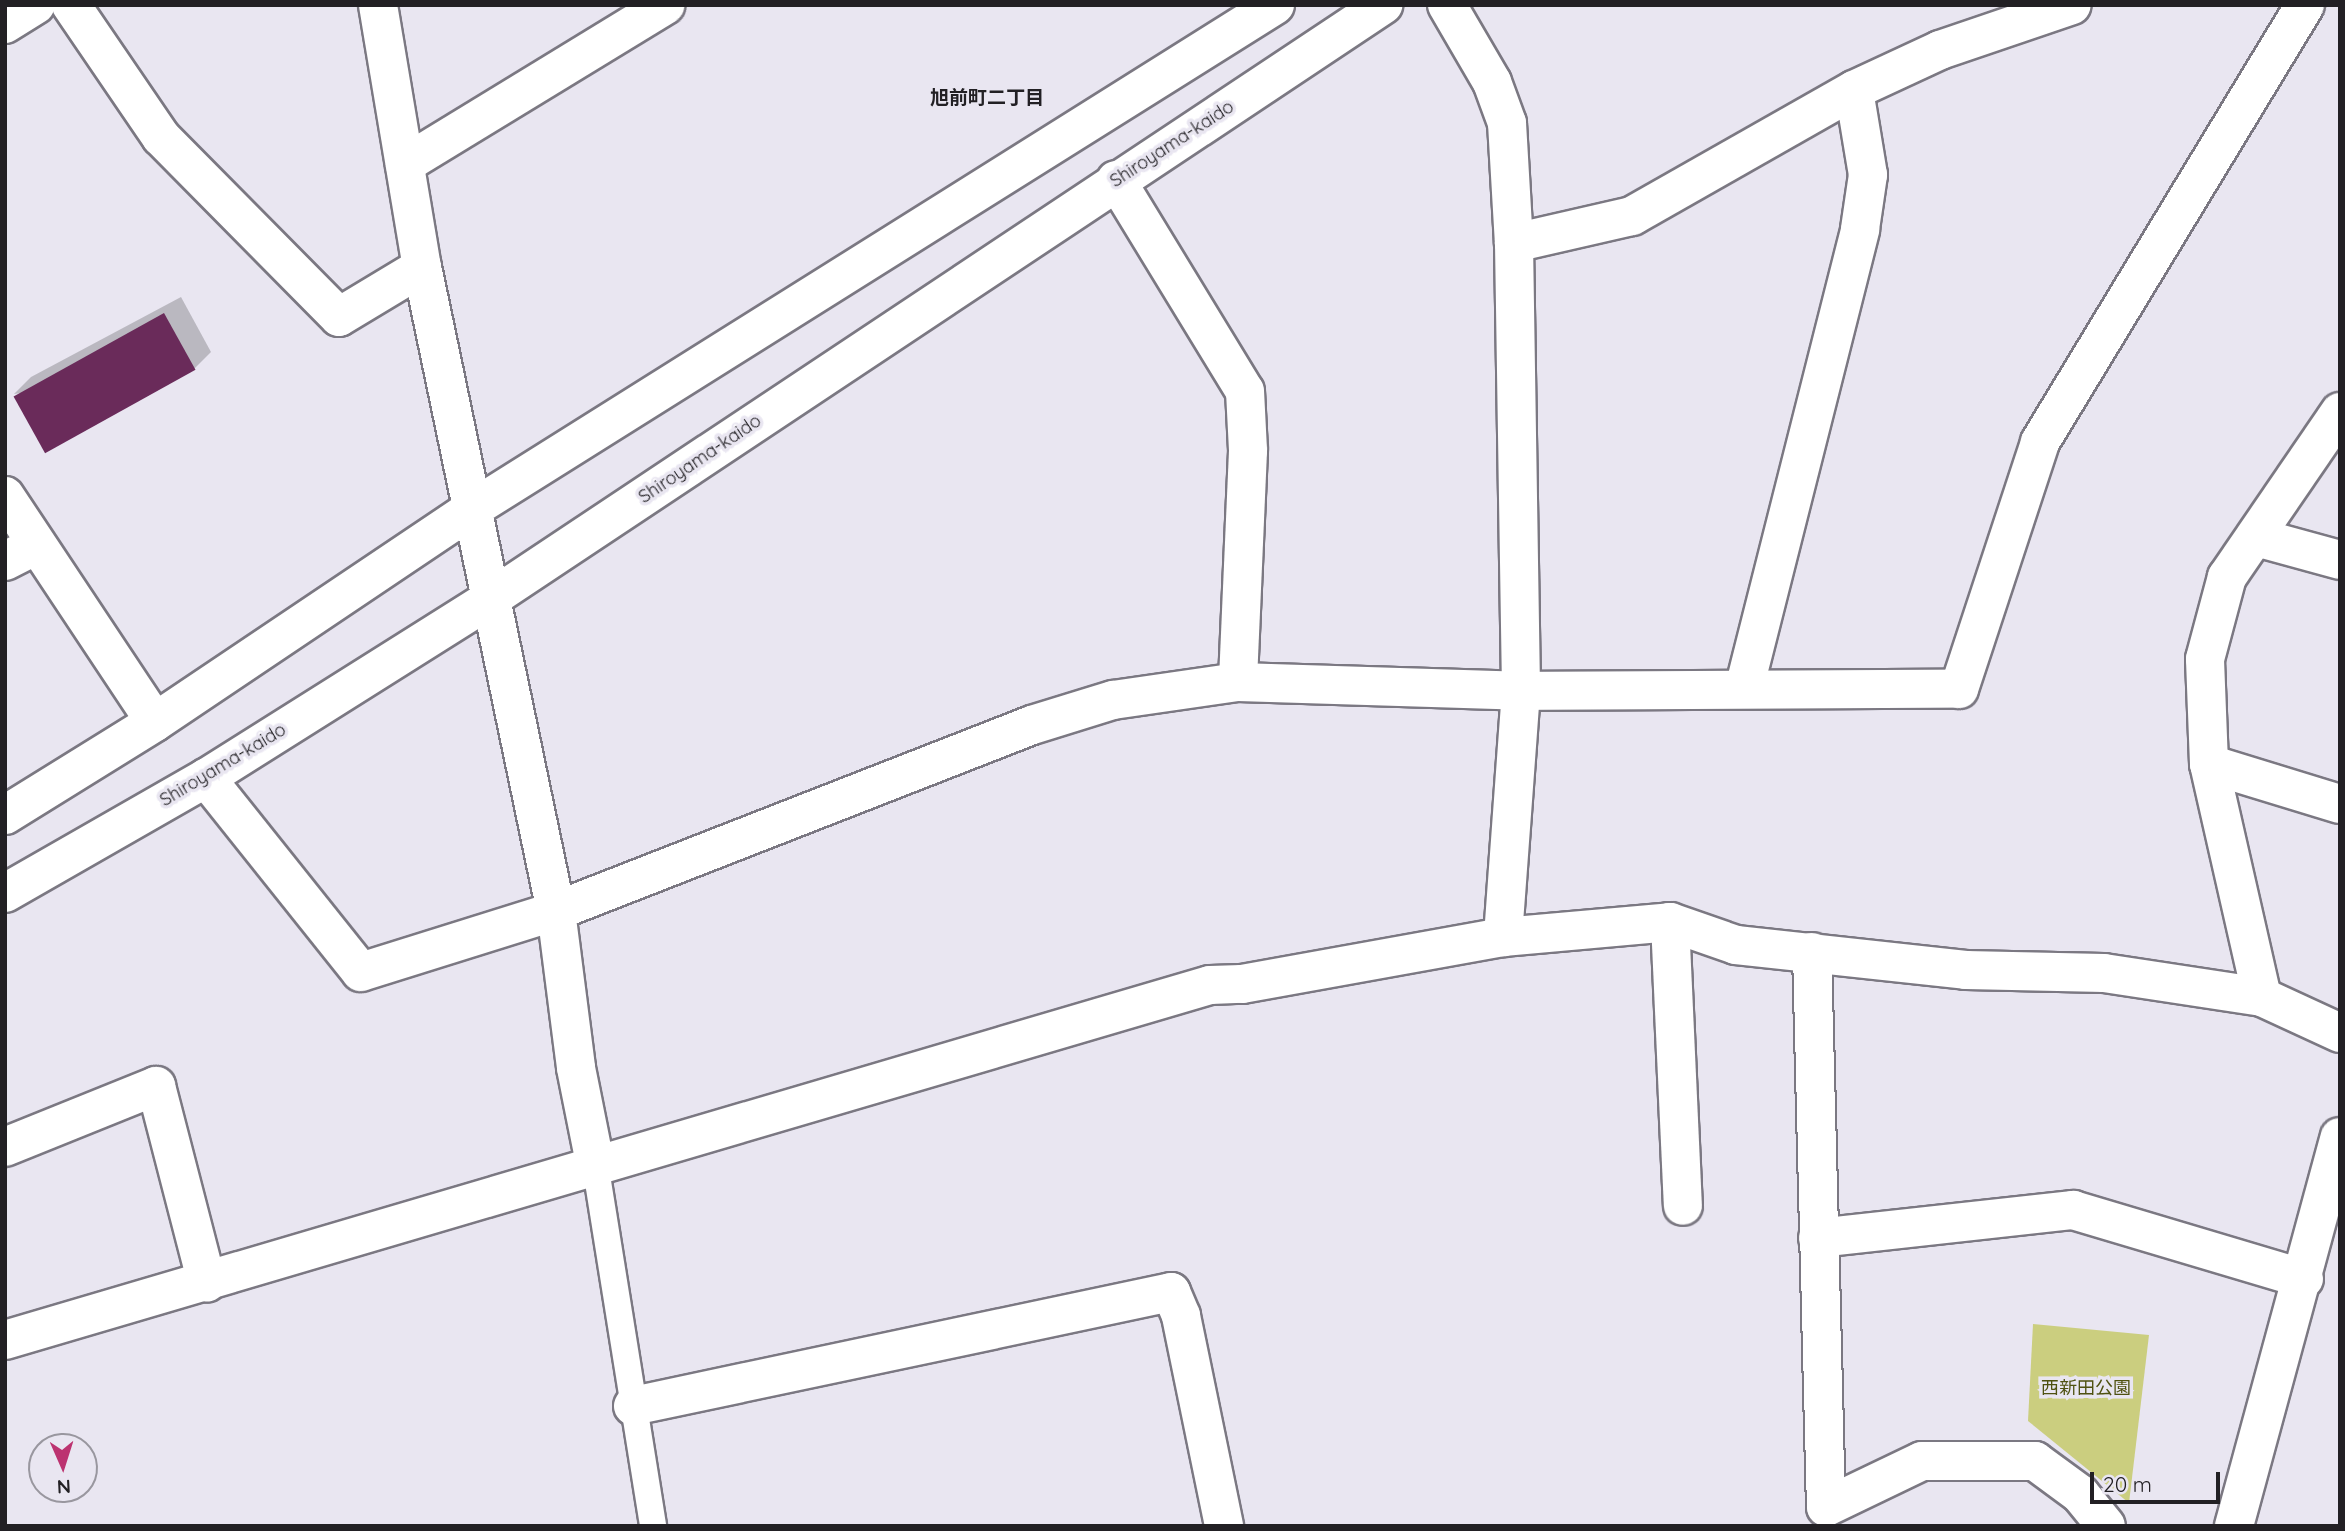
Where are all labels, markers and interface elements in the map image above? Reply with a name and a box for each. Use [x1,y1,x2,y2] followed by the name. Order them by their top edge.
[930,87,1044,109] district label: 旭前町二丁目
[1106,96,1238,192] street label: Shiroyama-kaido
[635,410,765,508] street label: Shiroyama-kaido
[156,719,290,811] street label: Shiroyama-kaido
[2041,1377,2131,1399] park label: 西新田公園
[28,1433,98,1503] north arrow
[2093,1458,2222,1502] scale bar
[2103,1471,2152,1497] text: 20 m
[56,1475,72,1499] text: N

